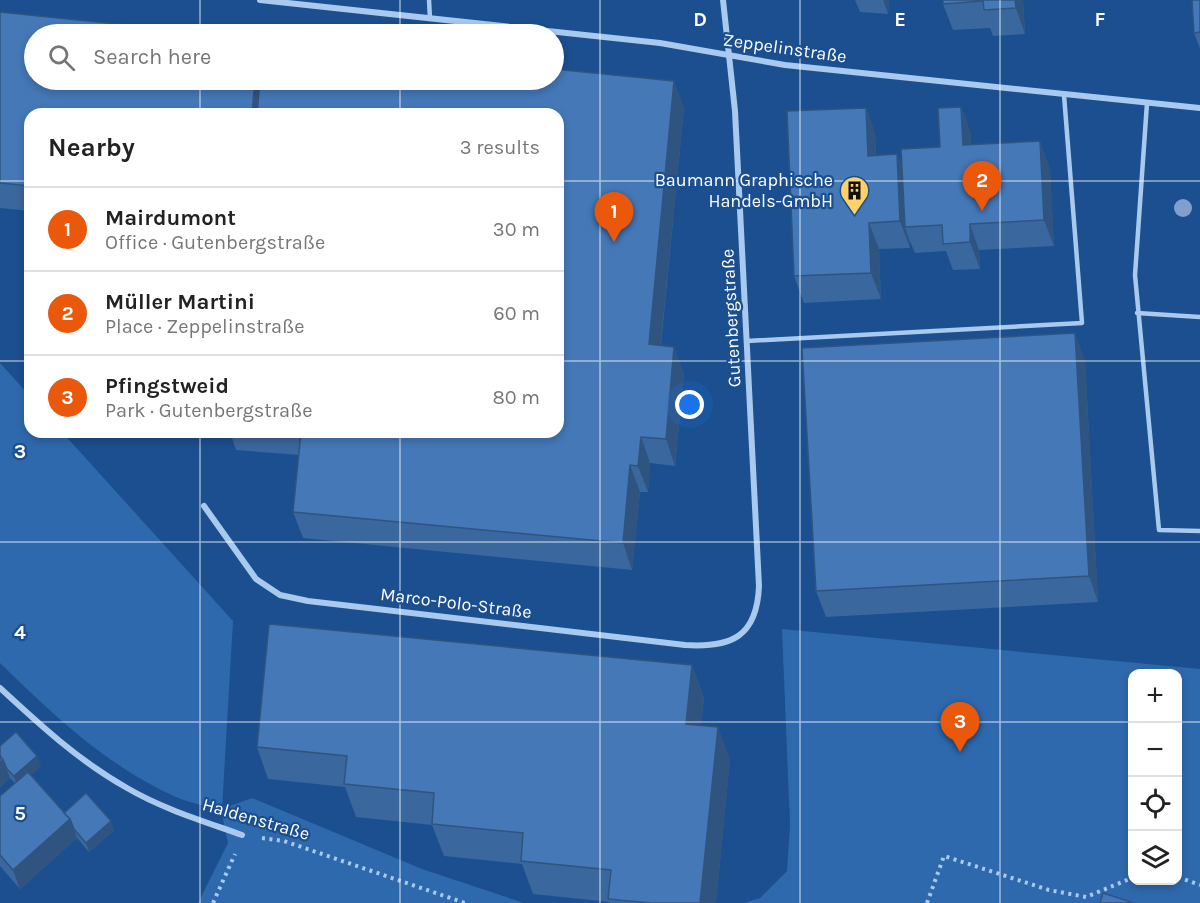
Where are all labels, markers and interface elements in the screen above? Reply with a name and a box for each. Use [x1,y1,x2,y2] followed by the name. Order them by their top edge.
[693,8,707,31] text: D
[894,8,906,31] text: E
[1095,8,1106,31] text: F
[24,24,564,90] search box
[722,28,848,68] street label: Zeppelinstraße
[45,41,78,74] icon: search
[93,44,211,70] text: Search here
[48,132,135,163] text: Nearby
[460,136,540,159] text: 3 results
[962,162,1002,211] pin: 2
[655,169,833,212] place label: Baumann Graphische Handels-GmbH
[838,174,870,216] building icon: Baumann Graphische Handels-GmbH
[594,192,634,242] pin: 1
[105,205,236,231] text: Mairdumont
[64,218,71,241] text: 1
[493,218,540,241] text: 30 m
[105,231,325,254] text: Office · Gutenbergstraße
[716,248,746,388] street label: Gutenbergstraße
[105,289,255,315] text: Müller Martini
[61,302,74,325] text: 2
[493,302,540,325] text: 60 m
[105,315,305,338] text: Place · Zeppelinstraße
[105,373,229,399] text: Pfingstweid
[61,386,74,409] text: 3
[492,386,540,409] text: 80 m
[675,390,704,419] your location
[105,399,313,422] text: Park · Gutenbergstraße
[14,440,26,463] text: 3
[379,583,533,623] street label: Marco-Polo-Straße
[14,621,26,644] text: 4
[1128,669,1182,885] map controls
[1128,669,1182,723] button: +
[940,702,980,752] pin: 3
[1128,723,1182,777] button: −
[1128,777,1182,831] button: locate
[200,793,312,845] street label: Haldenstraße
[14,802,26,825] text: 5
[1128,831,1182,885] button: layers

